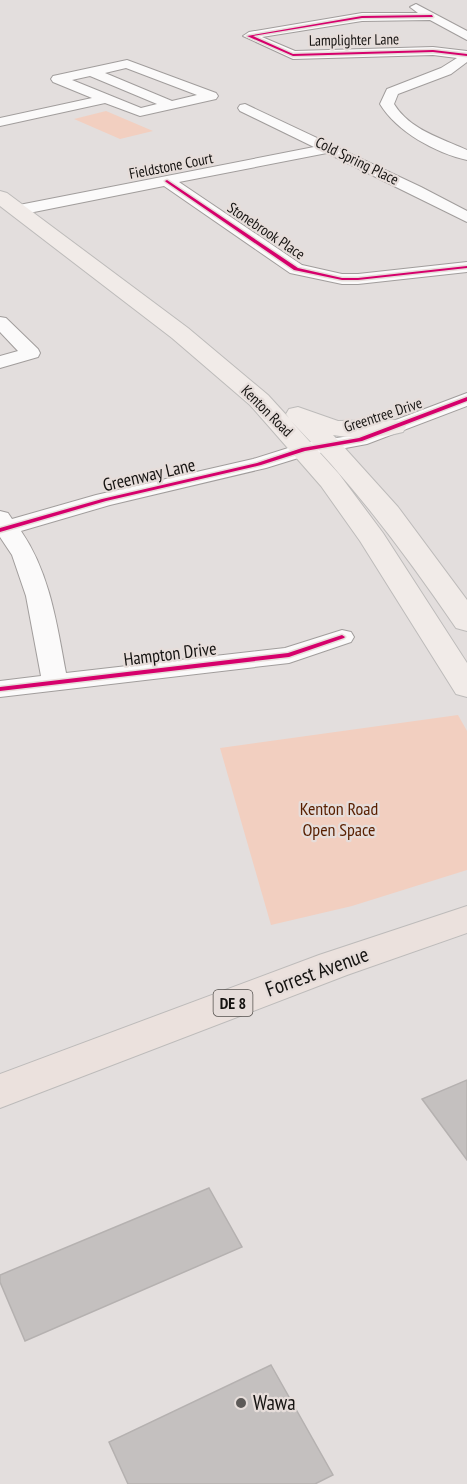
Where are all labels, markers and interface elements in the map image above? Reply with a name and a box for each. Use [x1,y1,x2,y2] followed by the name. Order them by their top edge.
[309,29,399,50] street label: Lamplighter Lane
[313,132,402,189] street label: Cold Spring Place
[127,148,215,183] street label: Fieldstone Court
[224,198,309,263] street label: Stonebrook Place
[238,381,297,440] street label: Kenton Road
[341,393,424,436] street label: Greentree Drive
[100,453,197,496] street label: Greenway Lane
[122,636,218,671] street label: Hampton Drive
[300,797,378,841] park label: Kenton Road Open Space
[262,940,372,1003] street label: Forrest Avenue
[214,990,252,1016] road number: DE 8
[253,1389,296,1416] place label: Wawa
[234,1396,248,1410] marker: Wawa

